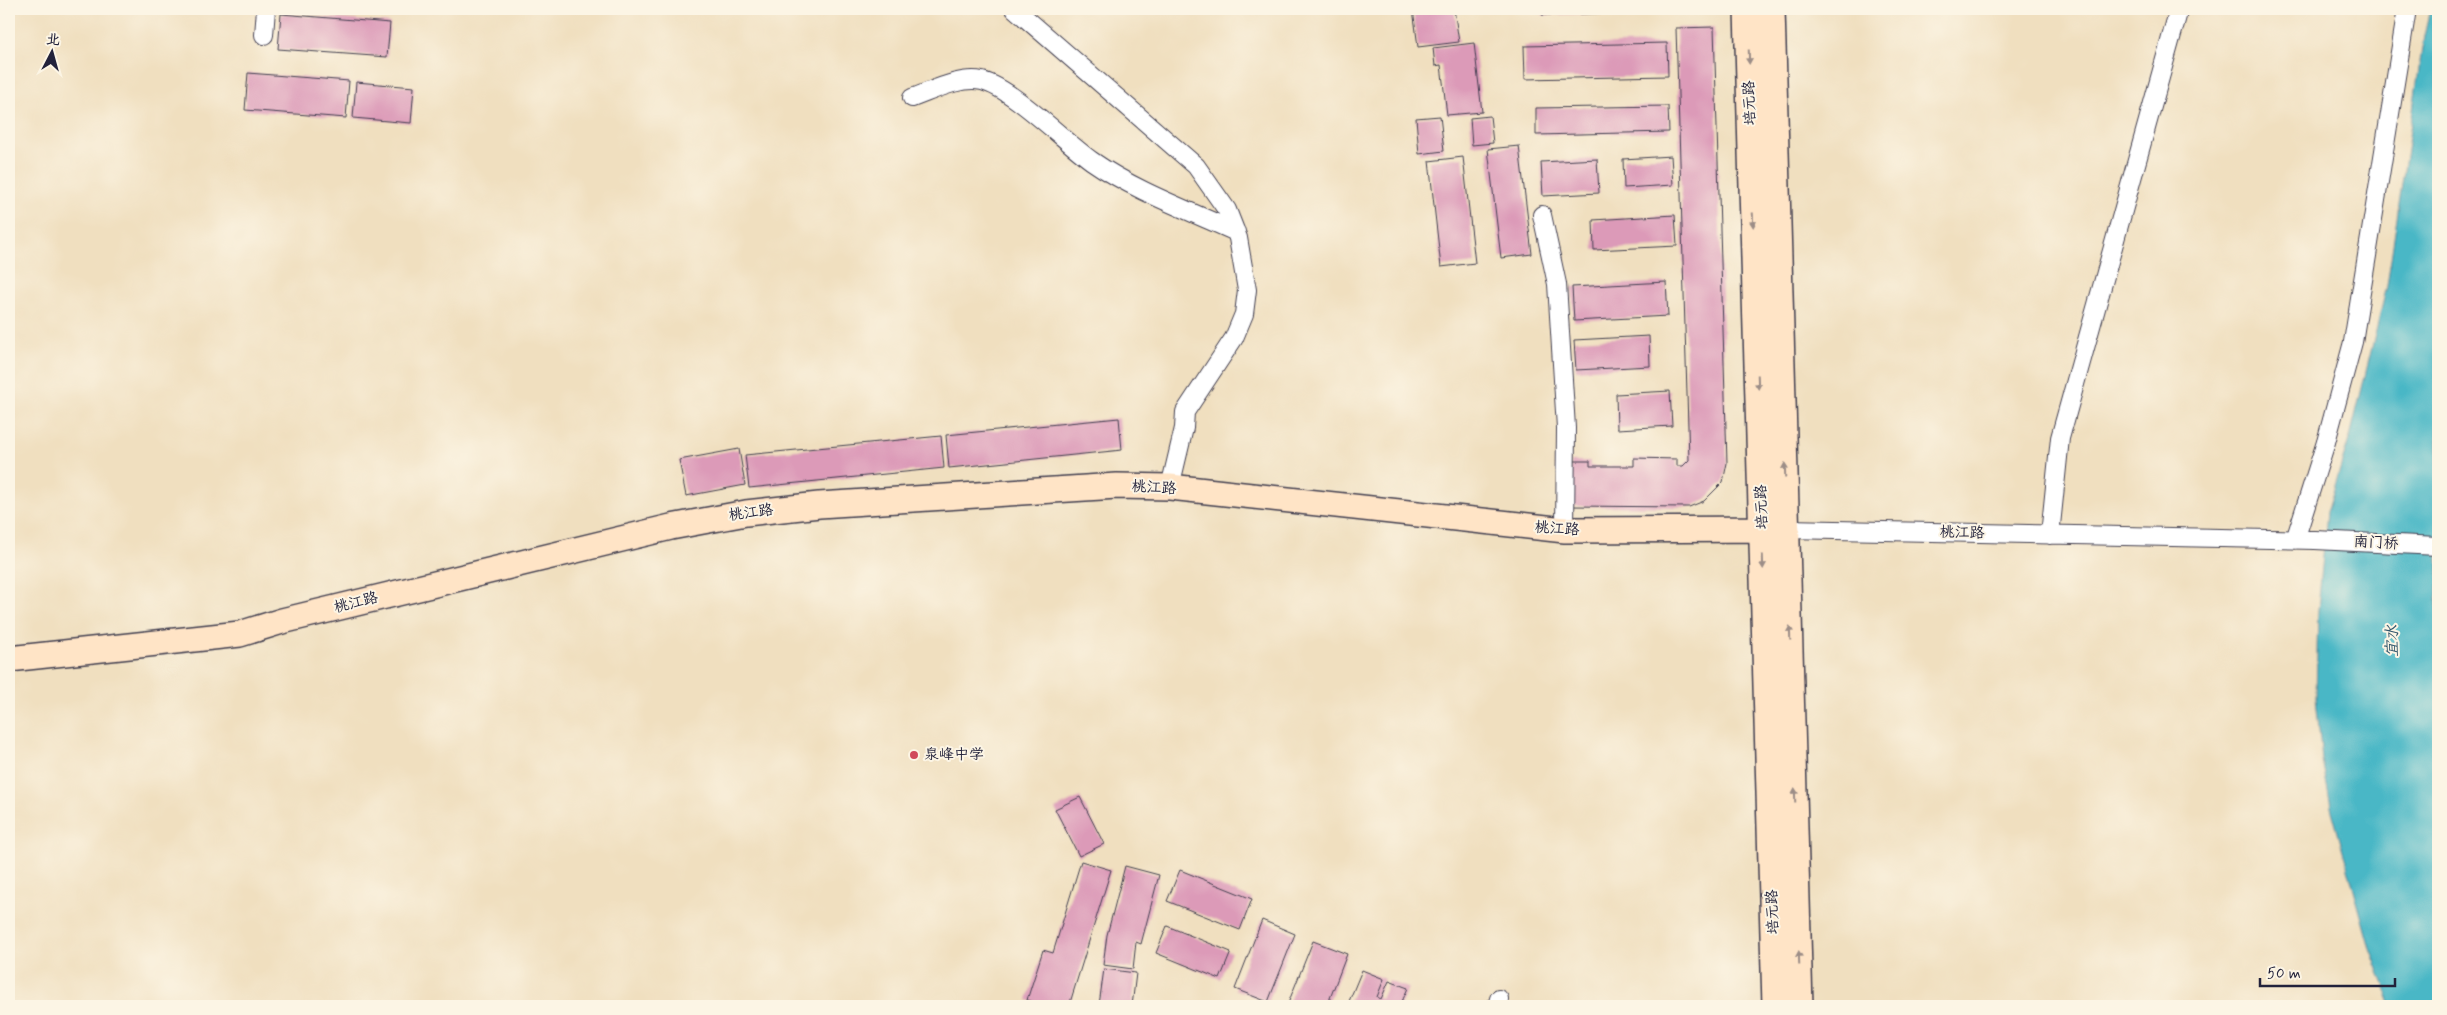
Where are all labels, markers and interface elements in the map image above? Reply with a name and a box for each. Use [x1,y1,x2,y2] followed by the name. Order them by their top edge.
[28,28,78,78] north arrow
[45,30,61,50] text: 北
[1745,50,1753,66] one-way arrow
[1739,80,1761,126] street label: 培元路
[1750,212,1758,228] one-way arrow
[1754,375,1762,391] one-way arrow
[1781,462,1789,478] one-way arrow
[1131,477,1177,499] street label: 桃江路
[1751,484,1773,530] street label: 培元路
[727,500,775,526] street label: 桃江路
[1534,517,1580,541] street label: 桃江路
[1939,523,1985,543] street label: 桃江路
[2353,532,2399,554] street label: 南门桥
[1759,555,1767,571] one-way arrow
[332,588,380,618] street label: 桃江路
[1786,624,1794,640] one-way arrow
[2382,624,2403,657] water label: 宜水
[924,745,984,765] place label: 泉峰中学
[908,749,920,761] marker: 泉峰中学
[1790,787,1798,803] one-way arrow
[1762,889,1784,935] street label: 培元路
[1795,949,1803,965] one-way arrow
[2260,955,2394,987] scale bar
[2267,964,2301,984] text: 50 m

